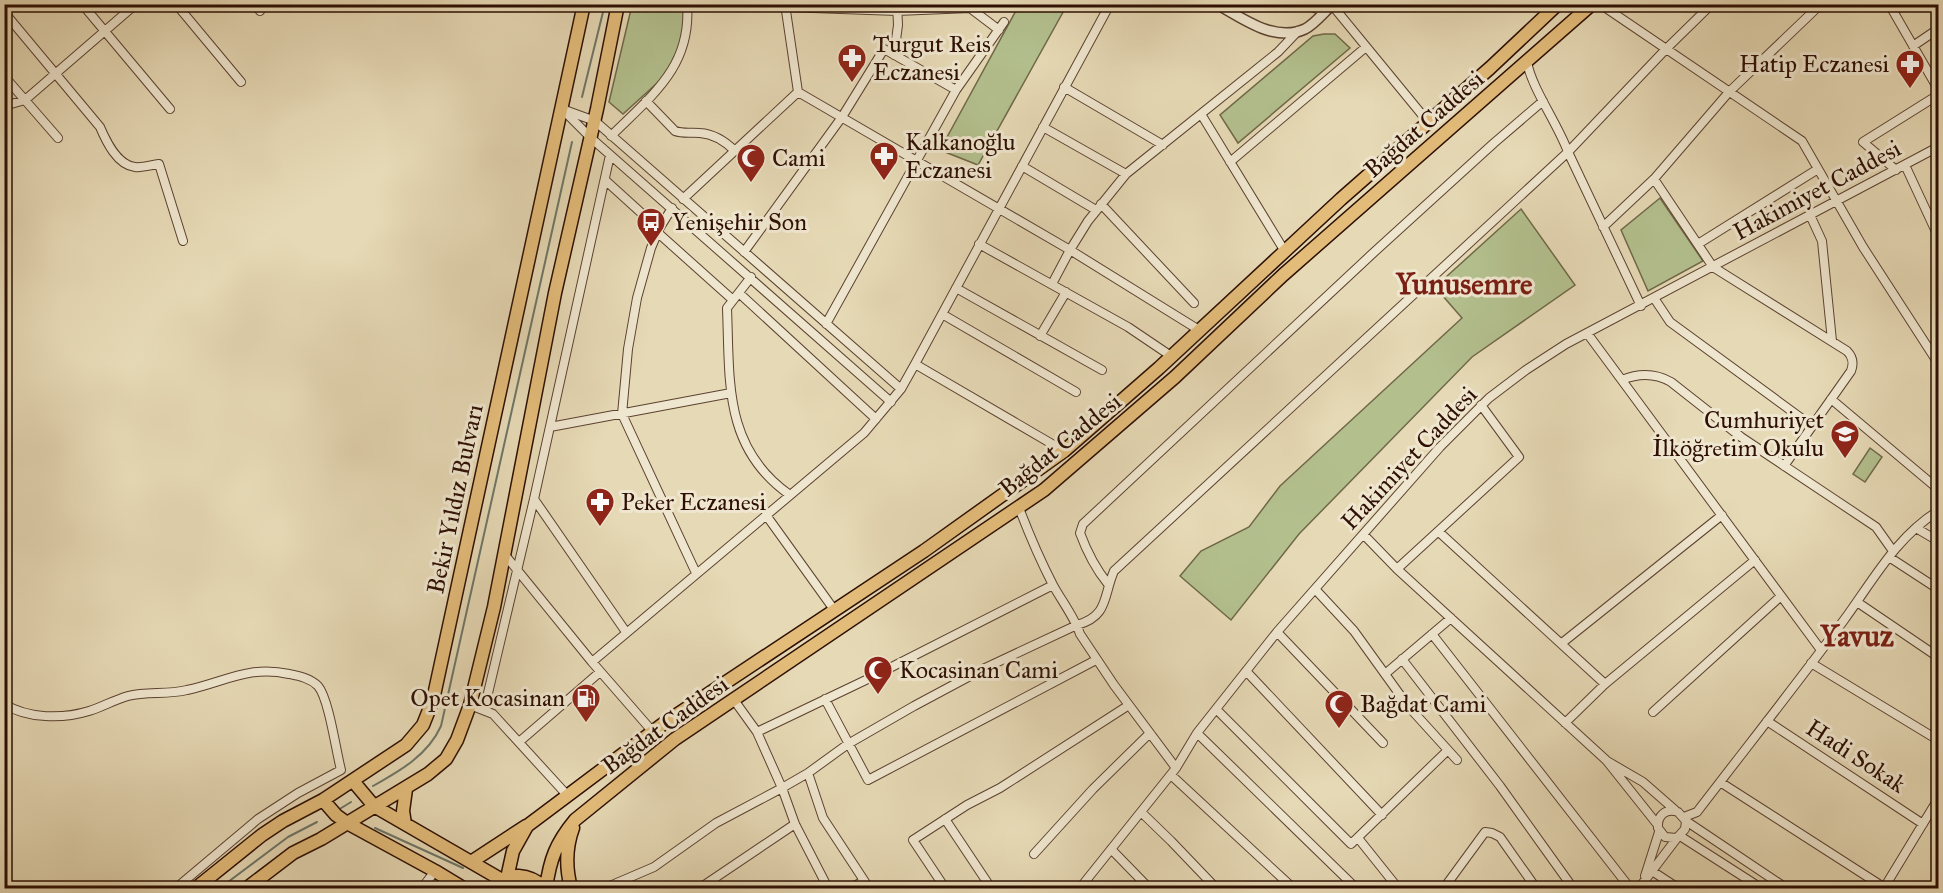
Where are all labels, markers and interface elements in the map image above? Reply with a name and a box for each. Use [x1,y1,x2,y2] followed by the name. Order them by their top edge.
[873,29,991,87] place label: Turgut Reis Eczanesi
[836,42,868,84] pharmacy icon: Turgut Reis Eczanesi
[1894,48,1926,90] pharmacy icon: Hatip Eczanesi
[1739,49,1889,79] place label: Hatip Eczanesi
[1358,64,1490,184] street label: Bağdat Caddesi
[905,127,1016,185] place label: Kalkanoğlu Eczanesi
[1728,133,1906,247] street label: Hakimiyet Caddesi
[868,140,900,182] pharmacy icon: Kalkanoğlu Eczanesi
[735,142,767,184] mosque icon: Cami
[772,143,826,173] place label: Cami
[635,206,667,248] bus stop icon: Yenişehir Son
[672,207,807,237] place label: Yenişehir Son
[1394,266,1533,302] district label: Yunusemre
[1335,380,1484,536] street label: Hakimiyet Caddesi
[993,386,1128,504] street label: Bağdat Caddesi
[420,401,490,596] street label: Bekir Yıldız Bulvarı
[1652,405,1825,463] place label: Cumhuriyet İlköğretim Okulu
[1829,418,1861,460] school or university icon: Cumhuriyet İlköğretim Okulu
[584,486,616,528] pharmacy icon: Peker Eczanesi
[621,487,766,517] place label: Peker Eczanesi
[1819,618,1894,654] district label: Yavuz
[862,654,894,696] mosque icon: Kocasinan Cami
[899,655,1059,685] place label: Kocasinan Cami
[596,669,734,781] street label: Bağdat Caddesi
[570,682,602,724] fuel station icon: Opet Kocasinan
[410,683,565,713] place label: Opet Kocasinan
[1323,688,1355,730] mosque icon: Bağdat Cami
[1360,689,1487,719] place label: Bağdat Cami
[1800,713,1912,800] street label: Hadi Sokak

